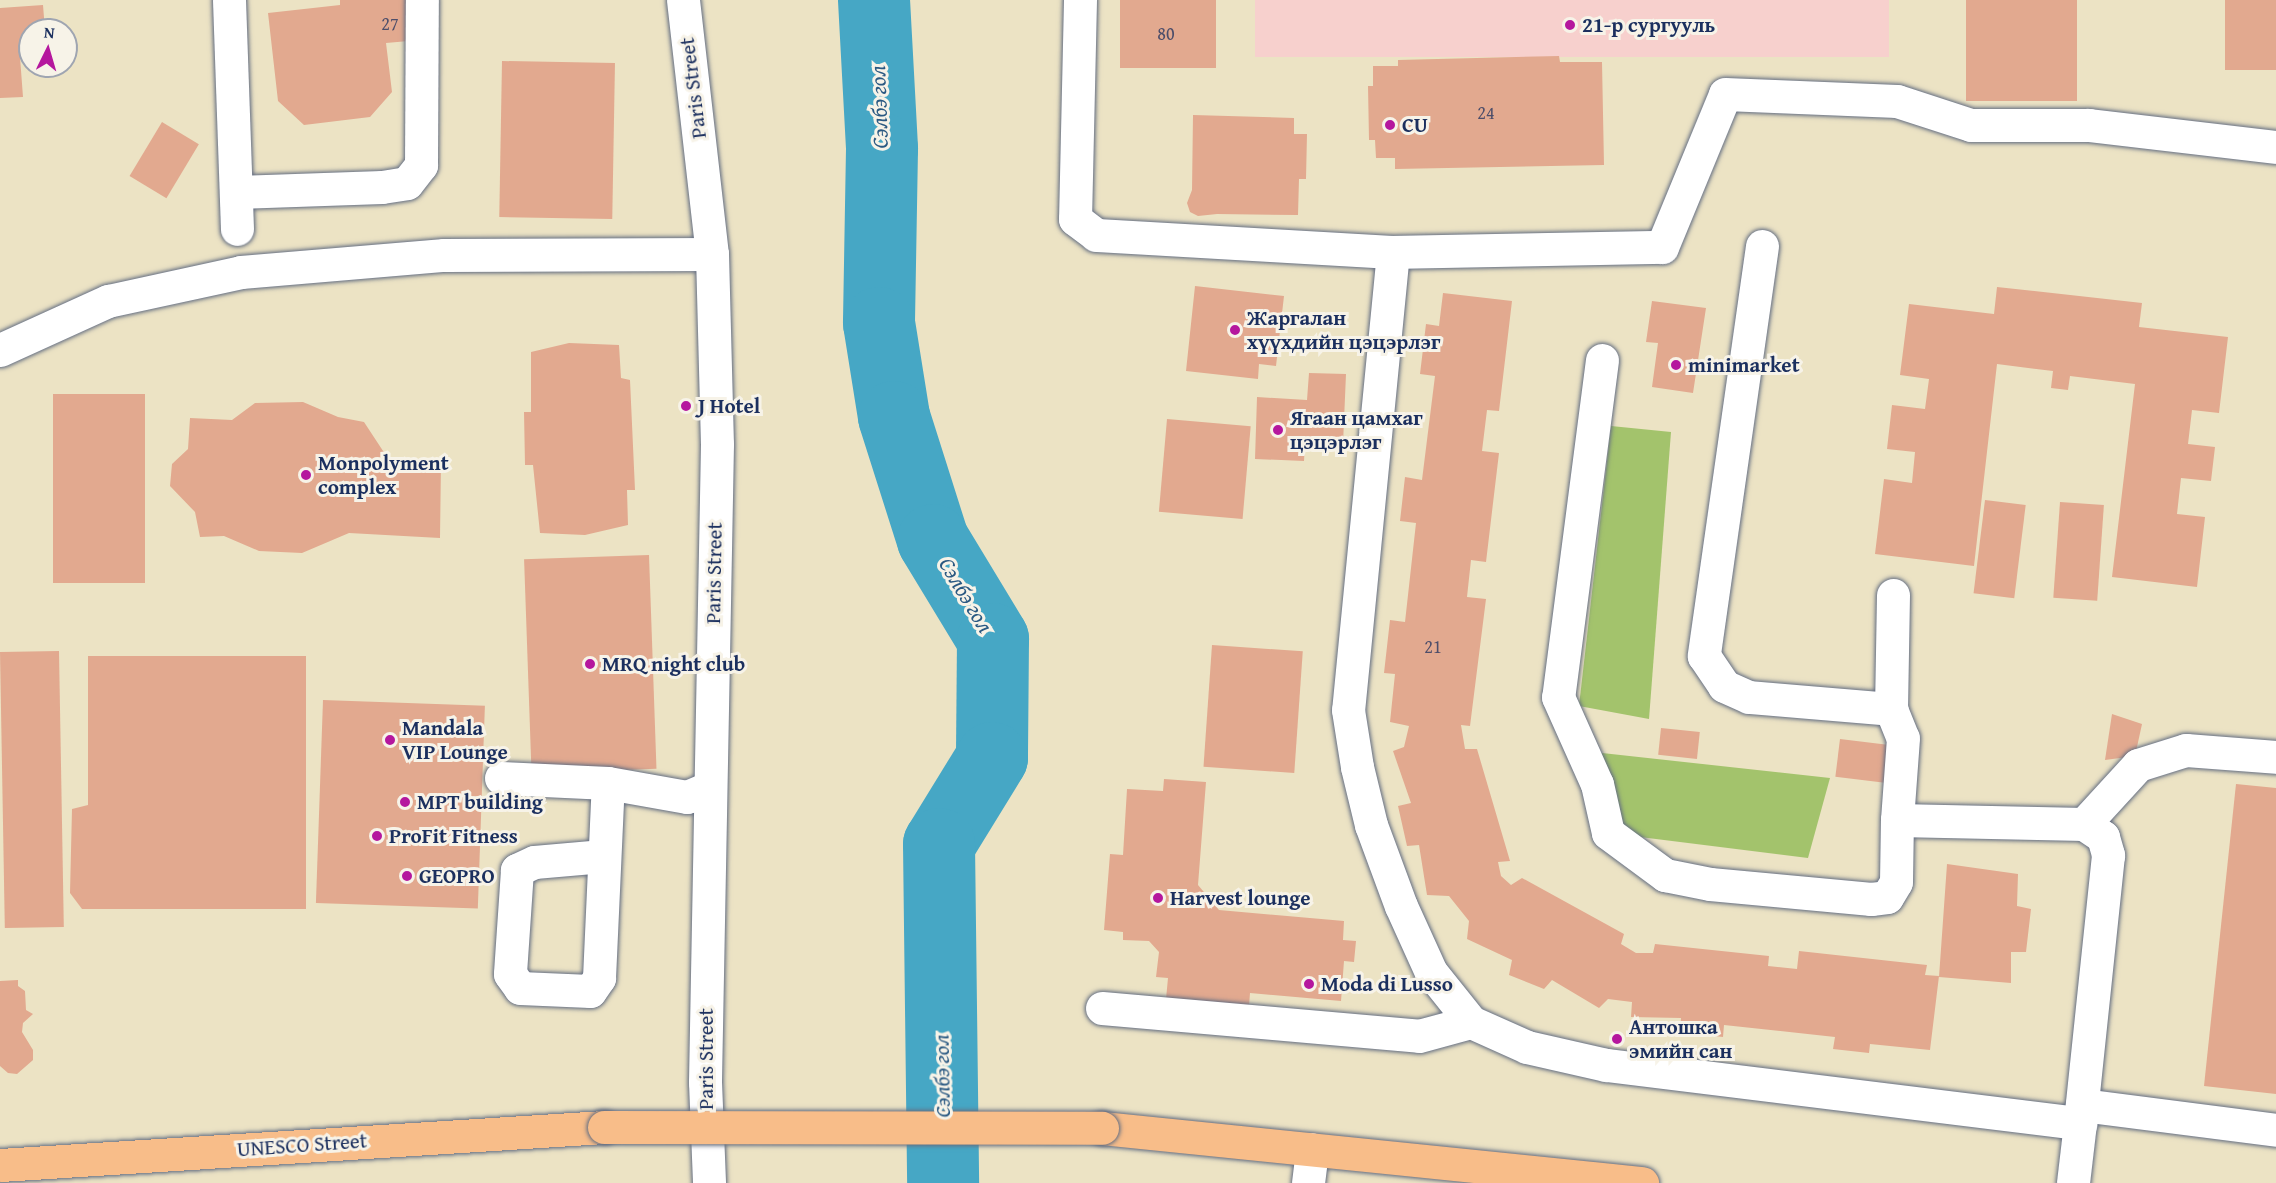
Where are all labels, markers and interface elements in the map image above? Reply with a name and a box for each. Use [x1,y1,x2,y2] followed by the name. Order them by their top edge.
[1582,12,1715,38] place label: 21-р сургууль
[381,13,399,35] house number: 27
[18,18,78,78] north arrow
[1563,18,1577,32] marker: 21-р сургууль
[43,20,56,44] text: N
[1157,23,1175,45] house number: 80
[674,36,712,140] street label: Paris Street
[864,65,894,149] water label: Сэлбэ гол
[1477,102,1495,124] house number: 24
[1402,112,1428,138] place label: CU
[1383,118,1397,132] marker: CU
[1247,305,1440,355] place label: Жаргалан хүүхдийн цэцэрлэг
[1228,323,1242,337] marker: Жаргалан хүүхдийн цэцэрлэг
[1688,352,1800,378] place label: minimarket
[1669,358,1683,372] marker: minimarket
[698,393,760,419] place label: J Hotel
[679,399,693,413] marker: J Hotel
[1290,405,1423,455] place label: Ягаан цамхаг цэцэрлэг
[1271,423,1285,437] marker: Ягаан цамхаг цэцэрлэг
[318,450,449,500] place label: Monpolyment complex
[299,468,313,482] marker: Monpolyment complex
[701,522,727,624] street label: Paris Street
[933,553,999,637] water label: Сэлбэ гол
[1424,636,1442,658] house number: 21
[602,651,745,677] place label: MRQ night club
[583,657,597,671] marker: MRQ night club
[402,715,508,765] place label: Mandala VIP Lounge
[383,733,397,747] marker: Mandala VIP Lounge
[417,789,543,815] place label: MPT building
[398,795,412,809] marker: MPT building
[389,823,518,849] place label: ProFit Fitness
[370,829,384,843] marker: ProFit Fitness
[419,863,495,889] place label: GEOPRO
[400,869,414,883] marker: GEOPRO
[1170,885,1311,911] place label: Harvest lounge
[1151,891,1165,905] marker: Harvest lounge
[1321,971,1453,997] place label: Moda di Lusso
[1302,977,1316,991] marker: Moda di Lusso
[693,1008,719,1110] street label: Paris Street
[1629,1014,1732,1064] place label: Антошка эмийн сан
[1610,1032,1624,1046] marker: Антошка эмийн сан
[928,1034,956,1118] water label: Сэлбэ гол
[236,1128,368,1162] street label: UNESCO Street

